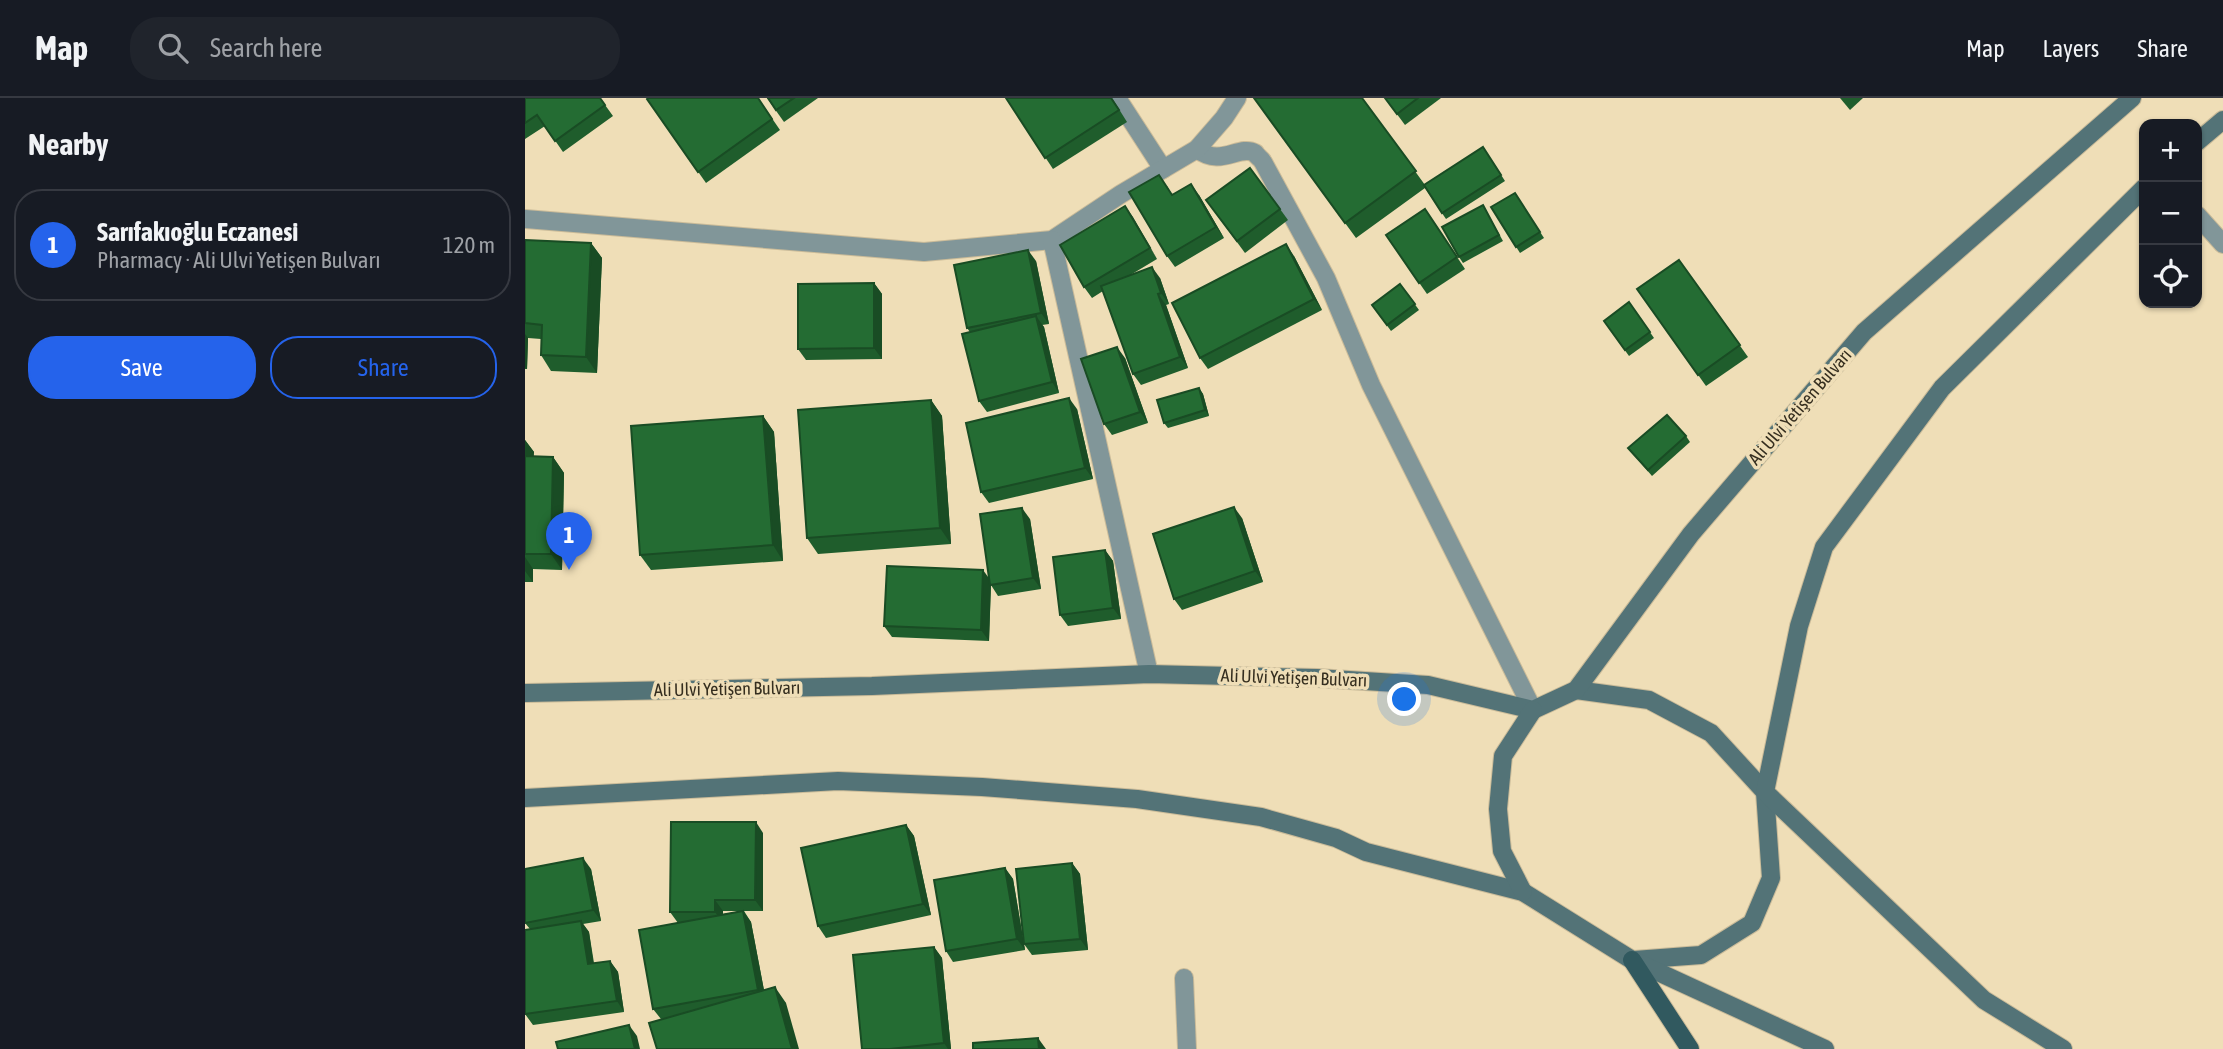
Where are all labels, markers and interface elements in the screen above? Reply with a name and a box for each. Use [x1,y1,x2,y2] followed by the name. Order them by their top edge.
[130,17,620,80] search box
[35,29,88,67] text: Map
[154,29,192,67] icon: search
[210,33,322,63] text: Search here
[1966,35,2005,62] text: Map
[2043,35,2099,62] text: Layers
[2137,35,2188,62] text: Share
[2139,119,2202,308] map controls
[2139,119,2202,182] button: +
[28,127,108,161] text: Nearby
[2139,182,2202,245] button: −
[97,217,298,247] text: Sarıfakıoğlu Eczanesi
[48,232,58,258] text: 1
[443,232,495,258] text: 120 m
[2139,245,2202,308] button: locate
[97,247,381,273] text: Pharmacy · Ali Ulvi Yetişen Bulvarı
[28,336,256,399] button: Save
[270,336,497,399] button: Share
[1744,345,1856,469] street label: Ali Ulvi Yetişen Bulvarı
[546,512,592,570] pin: 1
[1220,664,1368,691] street label: Ali Ulvi Yetişen Bulvarı
[654,677,800,700] street label: Ali Ulvi Yetişen Bulvarı
[1387,682,1421,716] your location

